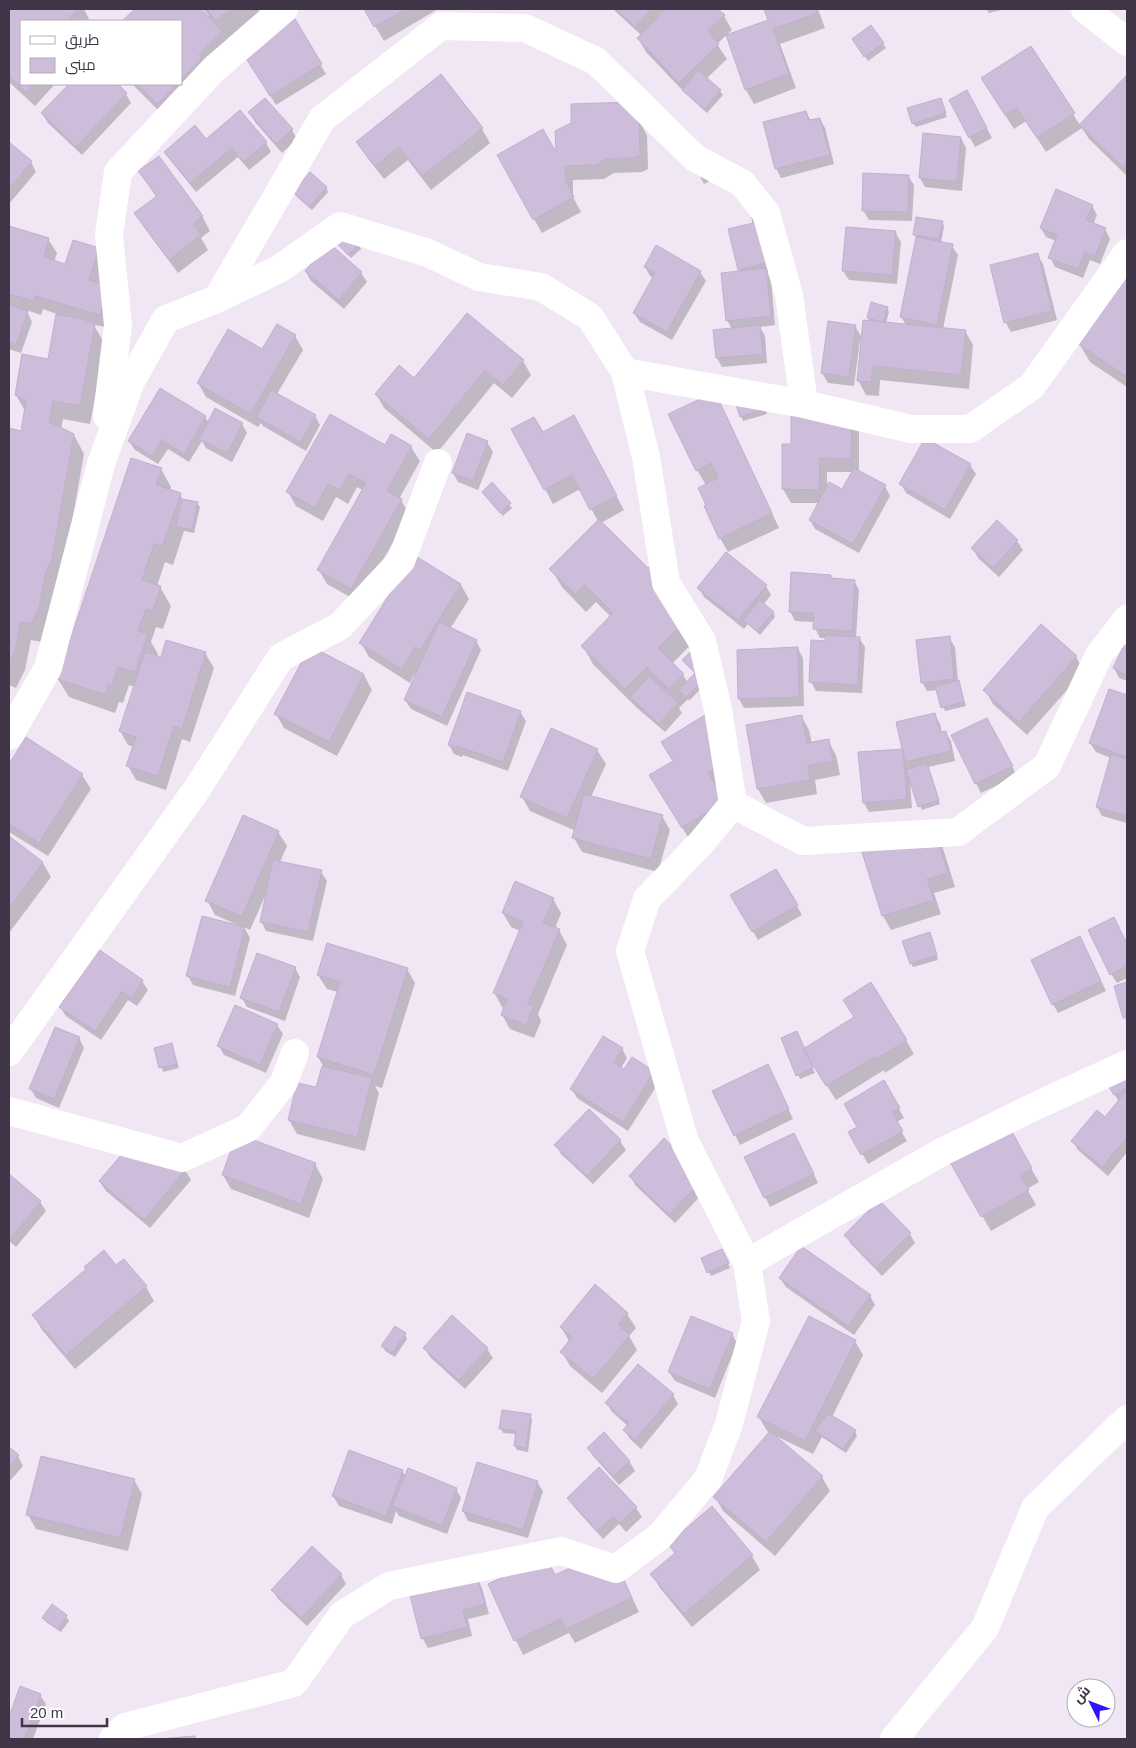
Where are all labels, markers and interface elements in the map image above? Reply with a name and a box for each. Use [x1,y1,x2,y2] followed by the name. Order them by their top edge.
[20,20,182,85] legend
[65,31,99,50] text: طريق
[65,56,96,75] text: مبنى
[1066,1678,1116,1728] north arrow
[1069,1682,1094,1707] text: ش
[22,1696,108,1728] scale bar
[30,1704,63,1721] text: 20 m

